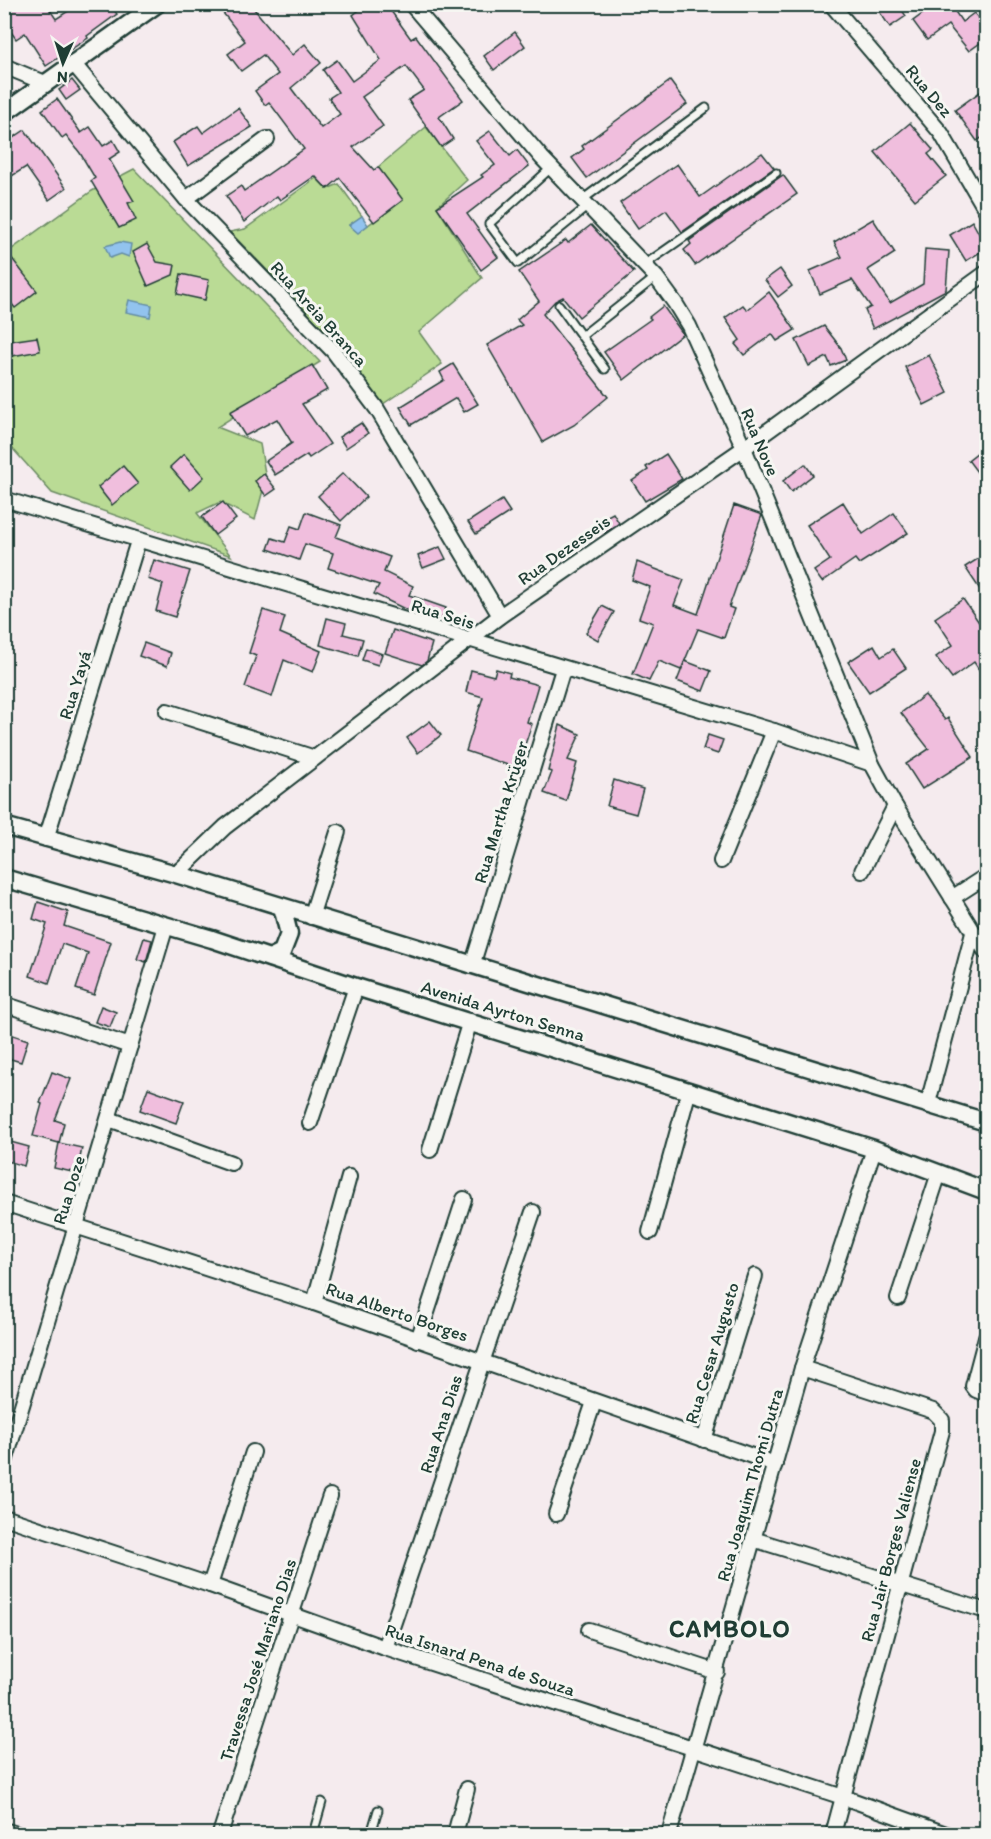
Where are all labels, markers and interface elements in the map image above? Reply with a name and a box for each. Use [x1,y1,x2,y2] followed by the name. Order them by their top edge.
[33,33,93,93] north arrow
[901,60,958,122] street label: Rua Dez
[56,68,68,87] text: N
[266,257,373,372] street label: Rua Areia Branca
[736,405,784,479] street label: Rua Nove
[513,510,615,590] street label: Rua Dezesseis
[409,594,477,634] street label: Rua Seis
[54,647,96,722] street label: Rua Yayá
[469,737,533,886] street label: Rua Martha Krüger
[418,976,588,1047] street label: Avenida Ayrton Senna
[48,1153,90,1227] street label: Rua Doze
[323,1277,471,1347] street label: Rua Alberto Borges
[680,1280,744,1426] street label: Rua Cesar Augusto
[415,1372,467,1476] street label: Rua Ana Dias
[712,1385,788,1584] street label: Rua Joaquim Thomi Dutra
[856,1456,926,1644] street label: Rua Jair Borges Valiense
[215,1556,301,1764] street label: Travessa José Mariano Dias
[669,1614,791,1643] district label: CAMBOLO
[382,1619,579,1701] street label: Rua Isnard Pena de Souza

